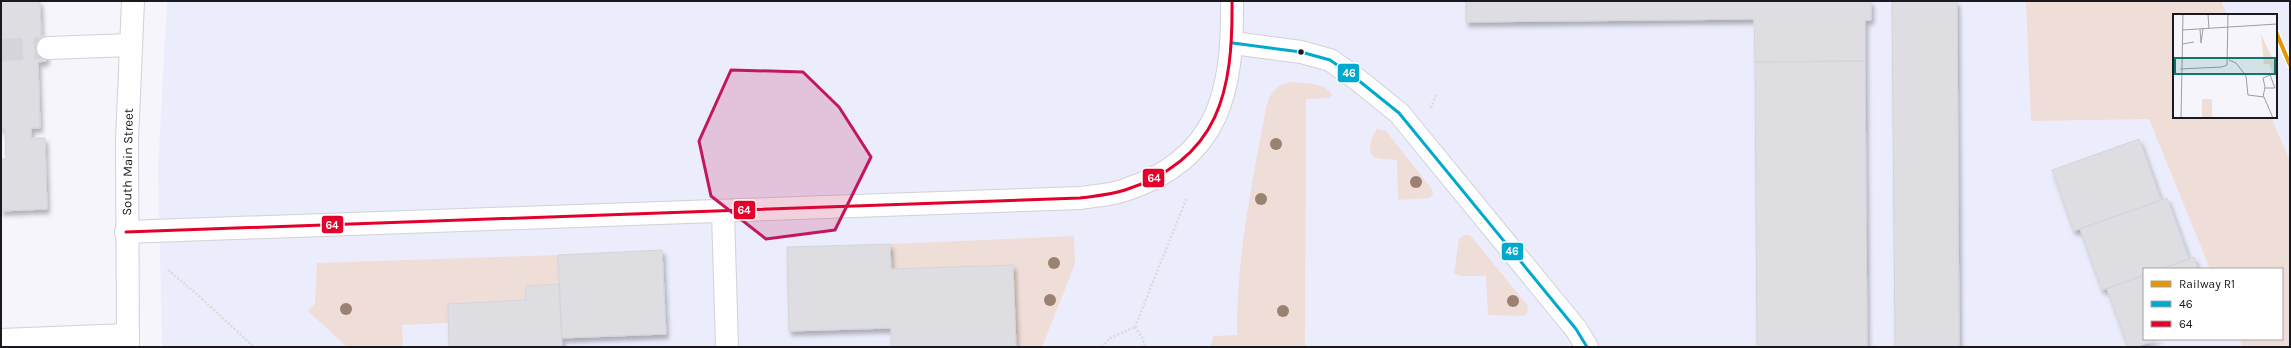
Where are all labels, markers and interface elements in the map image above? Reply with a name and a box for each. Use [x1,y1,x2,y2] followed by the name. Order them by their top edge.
[2173,14,2277,118] inset map
[1296,47,1306,57] unlabelled marker
[1337,63,1360,83] line badge: 46
[1342,67,1356,80] text: 46
[119,108,136,216] street label: South Main Street
[1142,168,1165,188] line badge: 64
[1147,172,1161,185] text: 64
[733,200,756,220] line badge: 64
[737,204,751,217] text: 64
[321,215,344,234] line badge: 64
[325,219,339,232] text: 64
[1501,242,1524,261] line badge: 46
[1505,245,1519,258] text: 46
[2143,268,2283,340] legend
[2179,277,2235,291] text: Railway R1
[2179,297,2193,311] text: 46
[2179,317,2193,331] text: 64

